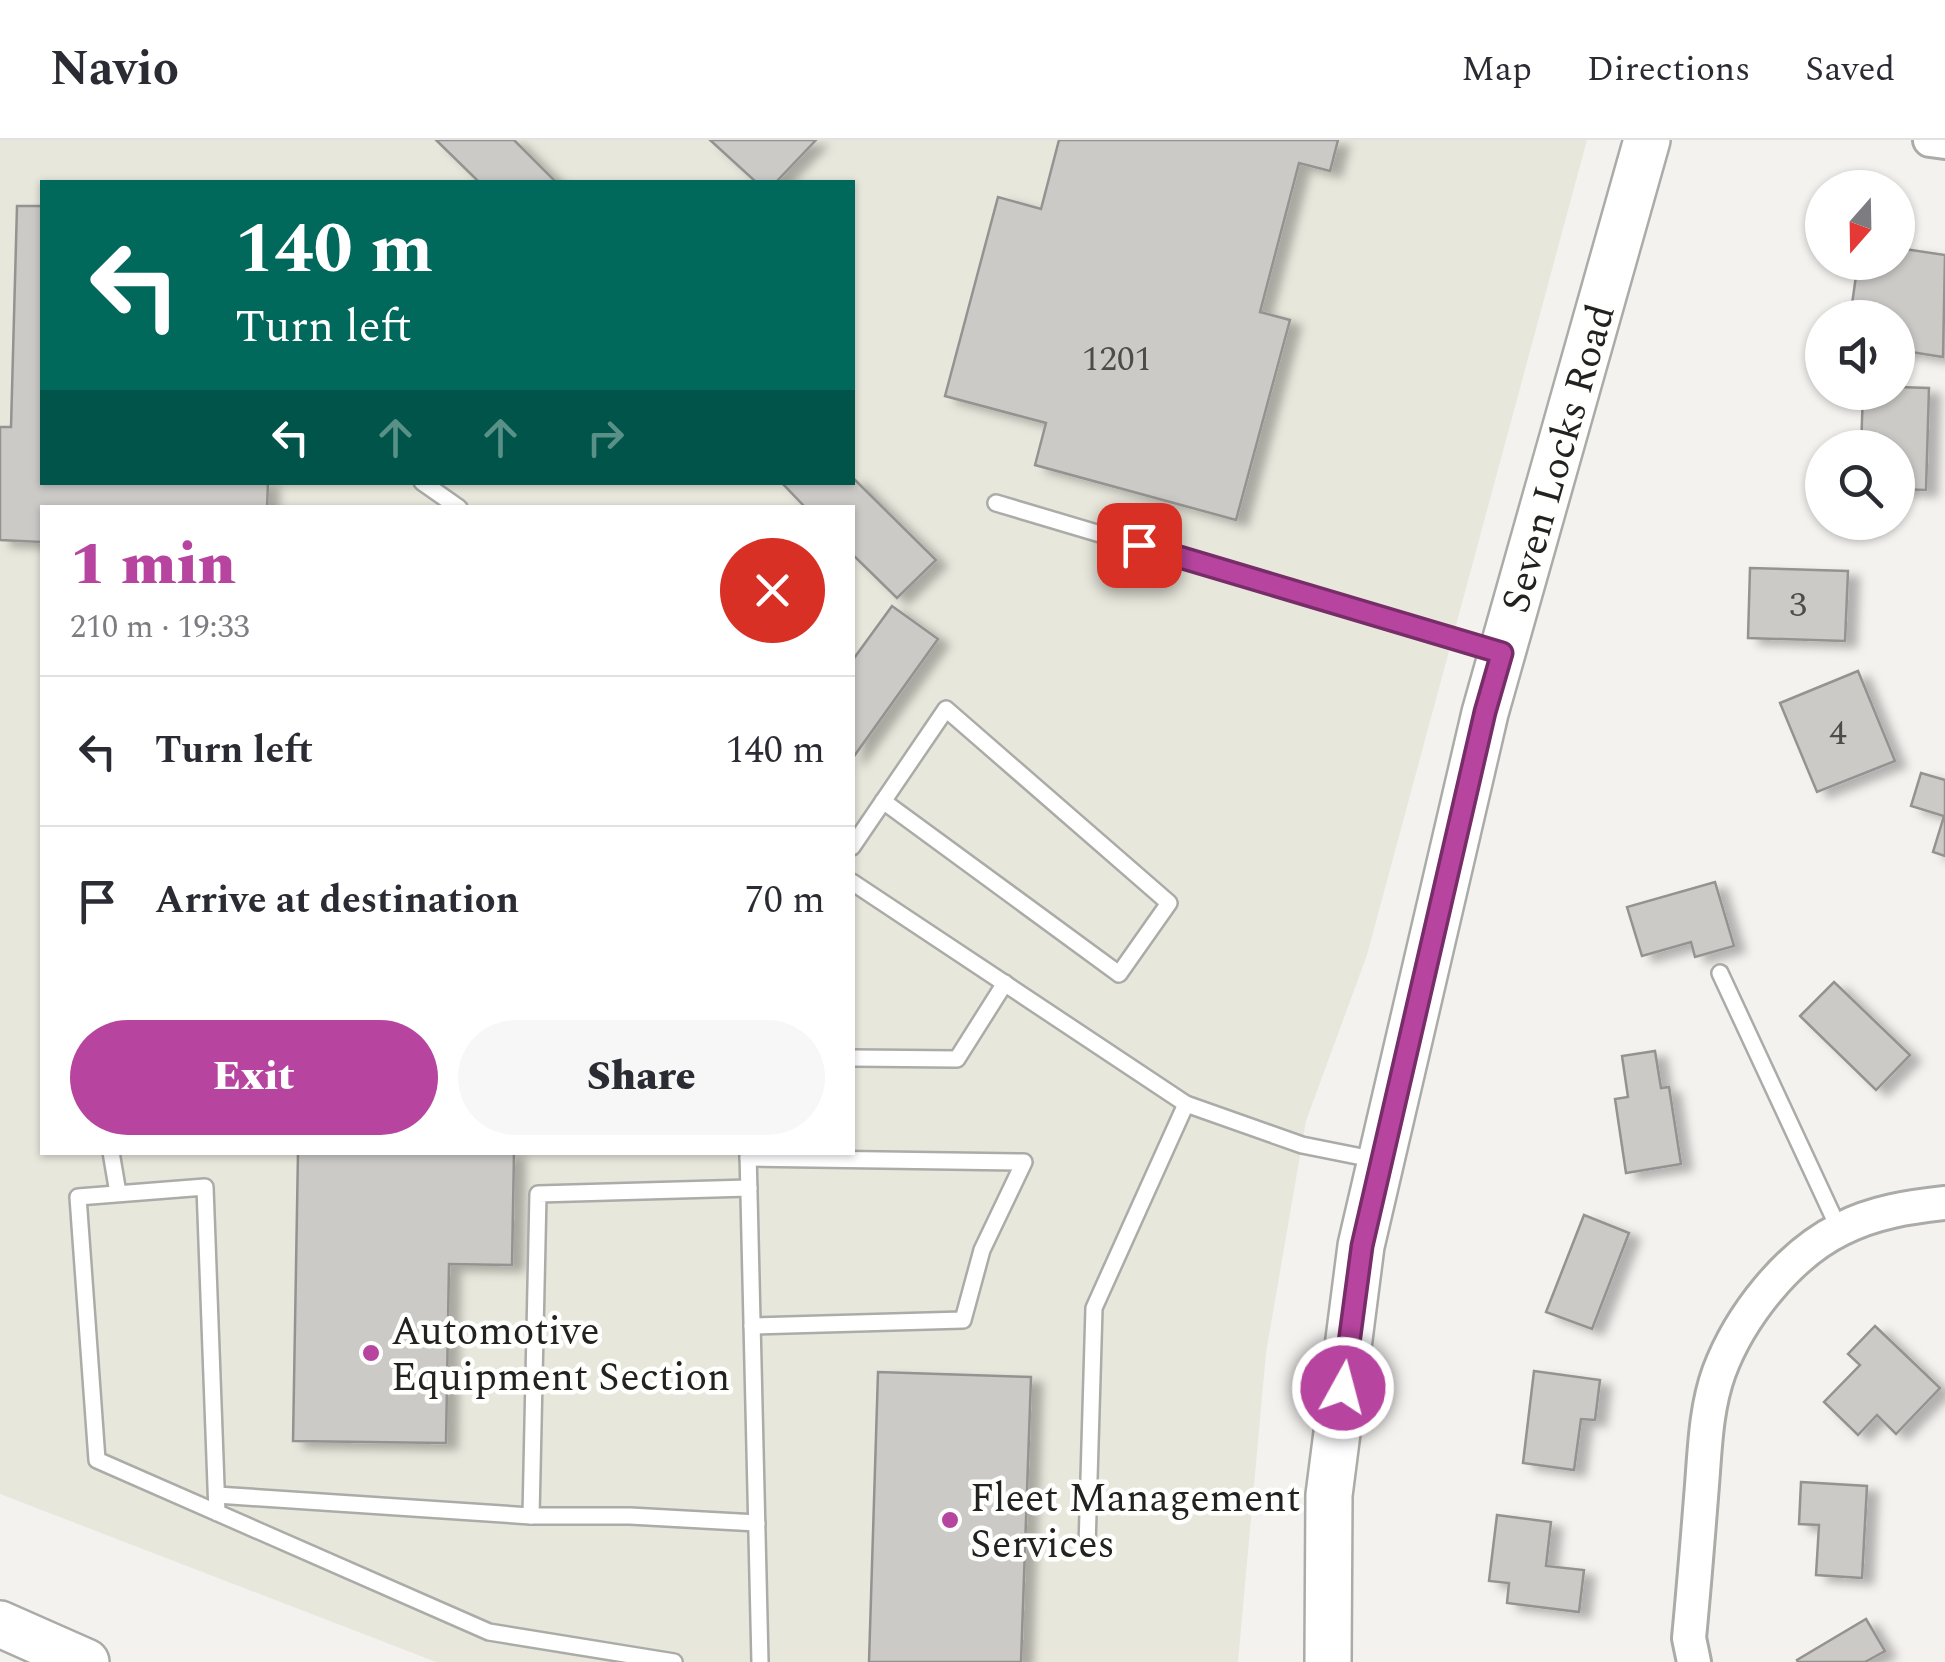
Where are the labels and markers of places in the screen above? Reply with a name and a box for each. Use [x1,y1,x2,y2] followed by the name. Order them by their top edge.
[1097,503,1182,588] pin
[391,1302,730,1409] place label: Automotive Equipment Section
[360,1342,382,1364] marker: Automotive Equipment Section
[970,1469,1301,1576] place label: Fleet Management Services
[939,1509,961,1531] marker: Fleet Management Services

